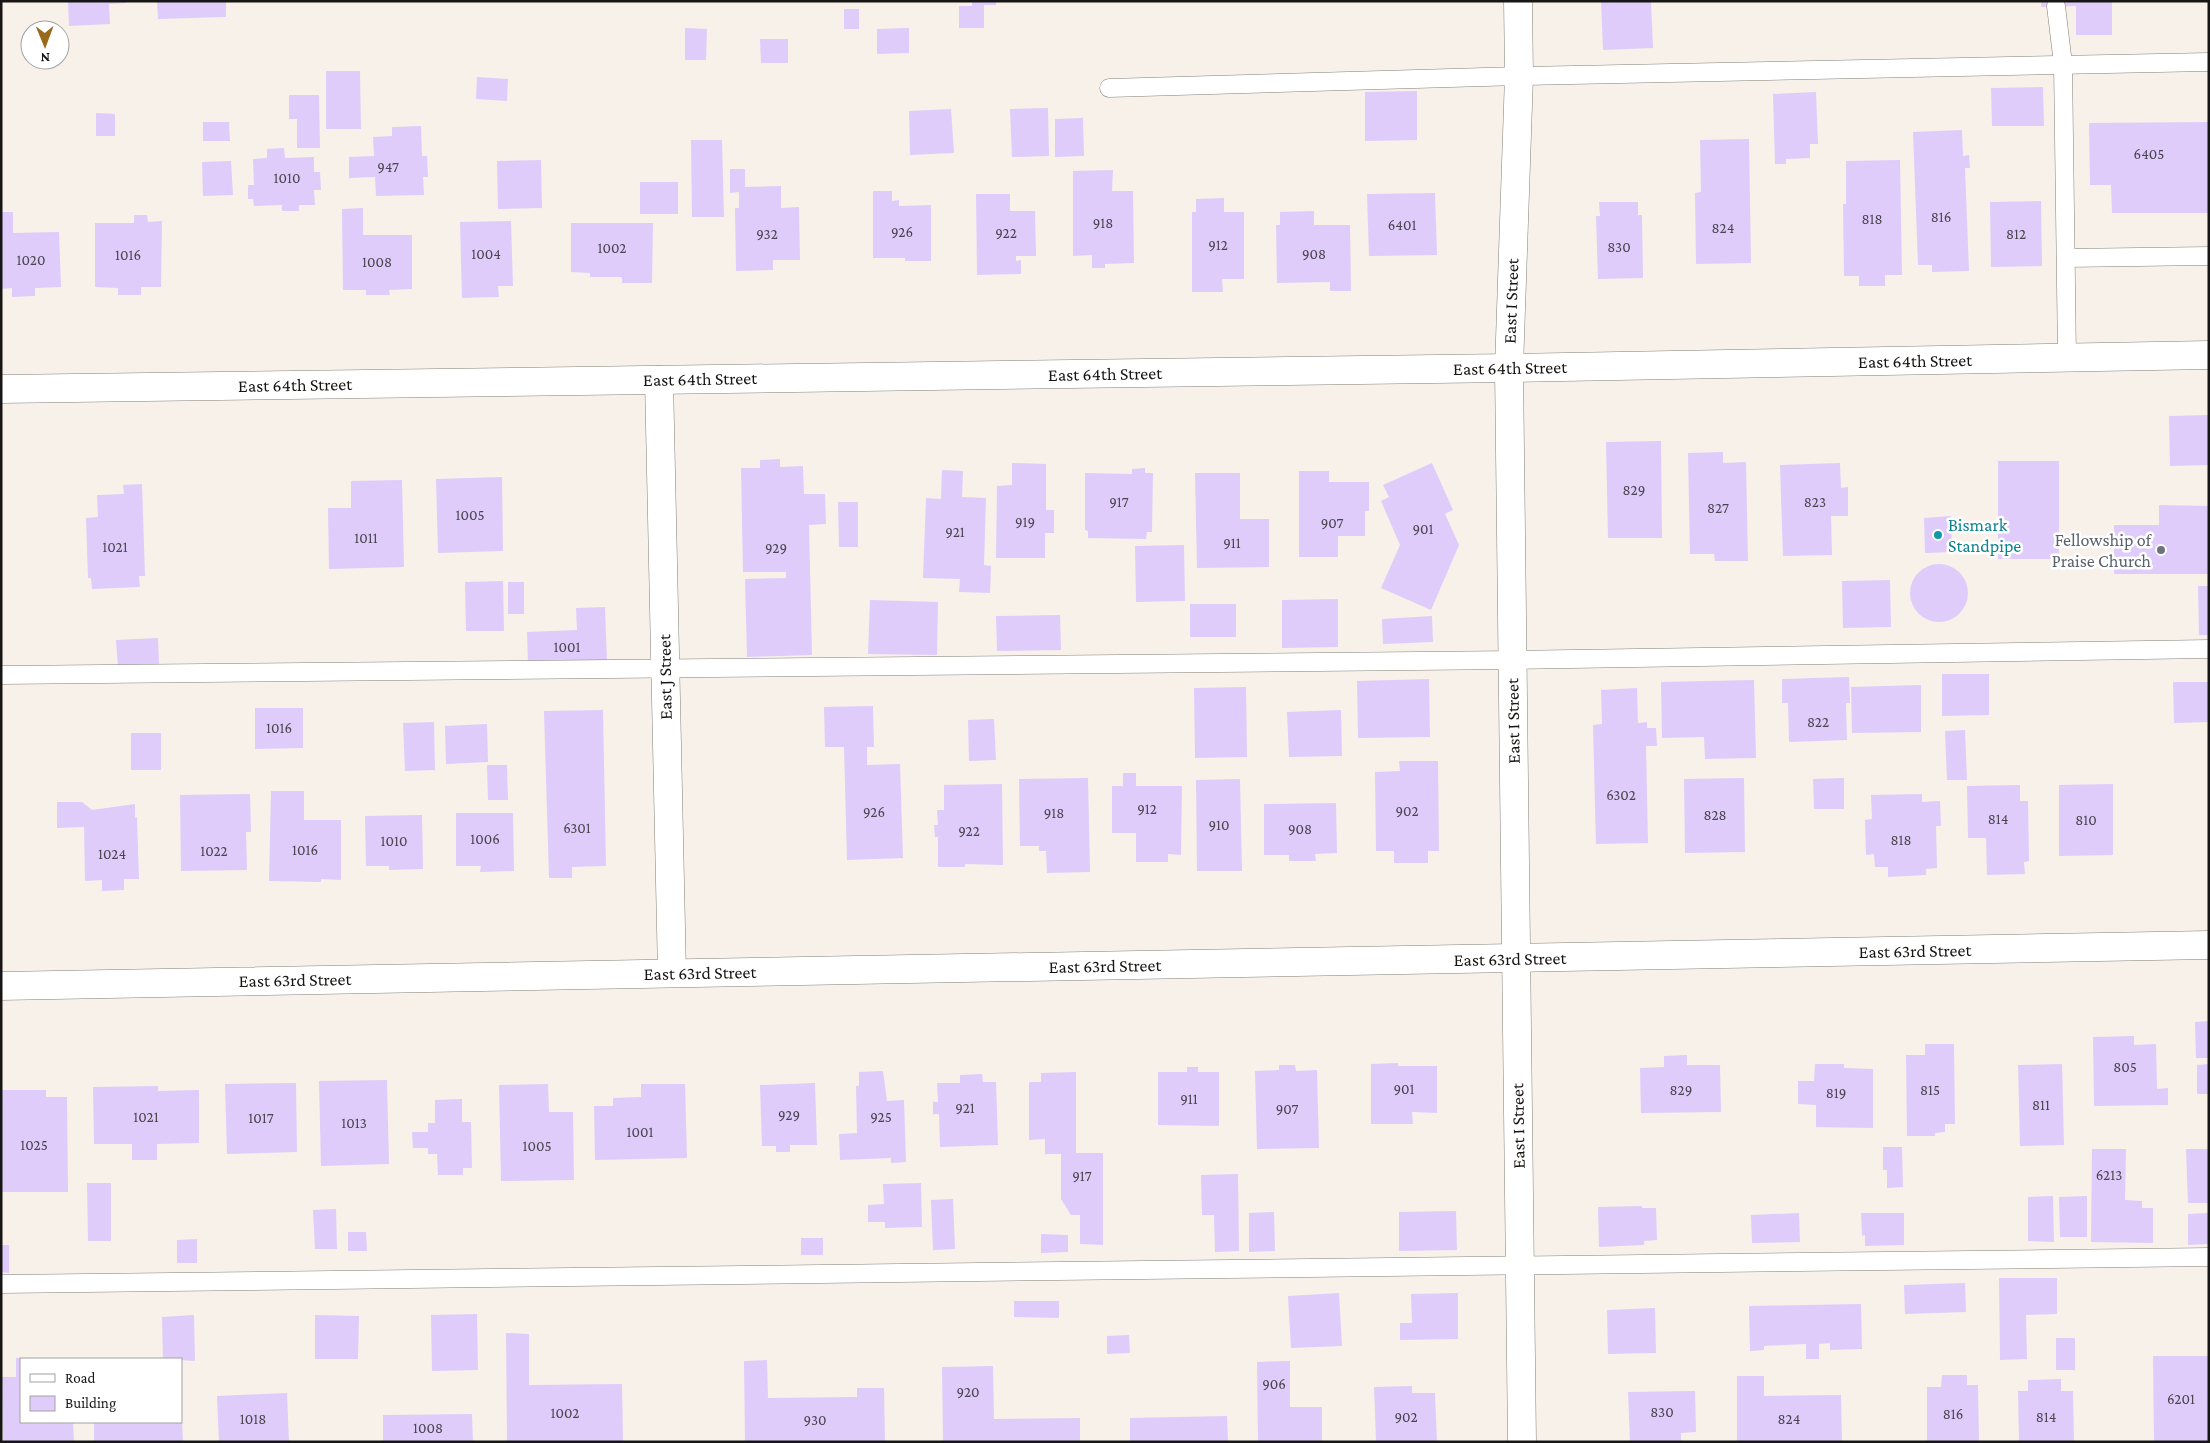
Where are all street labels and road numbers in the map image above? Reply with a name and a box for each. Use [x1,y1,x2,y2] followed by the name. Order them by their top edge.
[1500,257,1523,344] street label: East I Street
[1858,350,1973,372] street label: East 64th Street
[1453,357,1568,379] street label: East 64th Street
[1048,363,1163,385] street label: East 64th Street
[643,368,758,390] street label: East 64th Street
[238,374,353,396] street label: East 64th Street
[654,633,676,720] street label: East J Street
[1502,677,1524,764] street label: East I Street
[1859,940,1972,962] street label: East 63rd Street
[1454,948,1567,970] street label: East 63rd Street
[1049,955,1162,977] street label: East 63rd Street
[644,962,757,984] street label: East 63rd Street
[239,969,352,991] street label: East 63rd Street
[1507,1082,1529,1169] street label: East I Street

